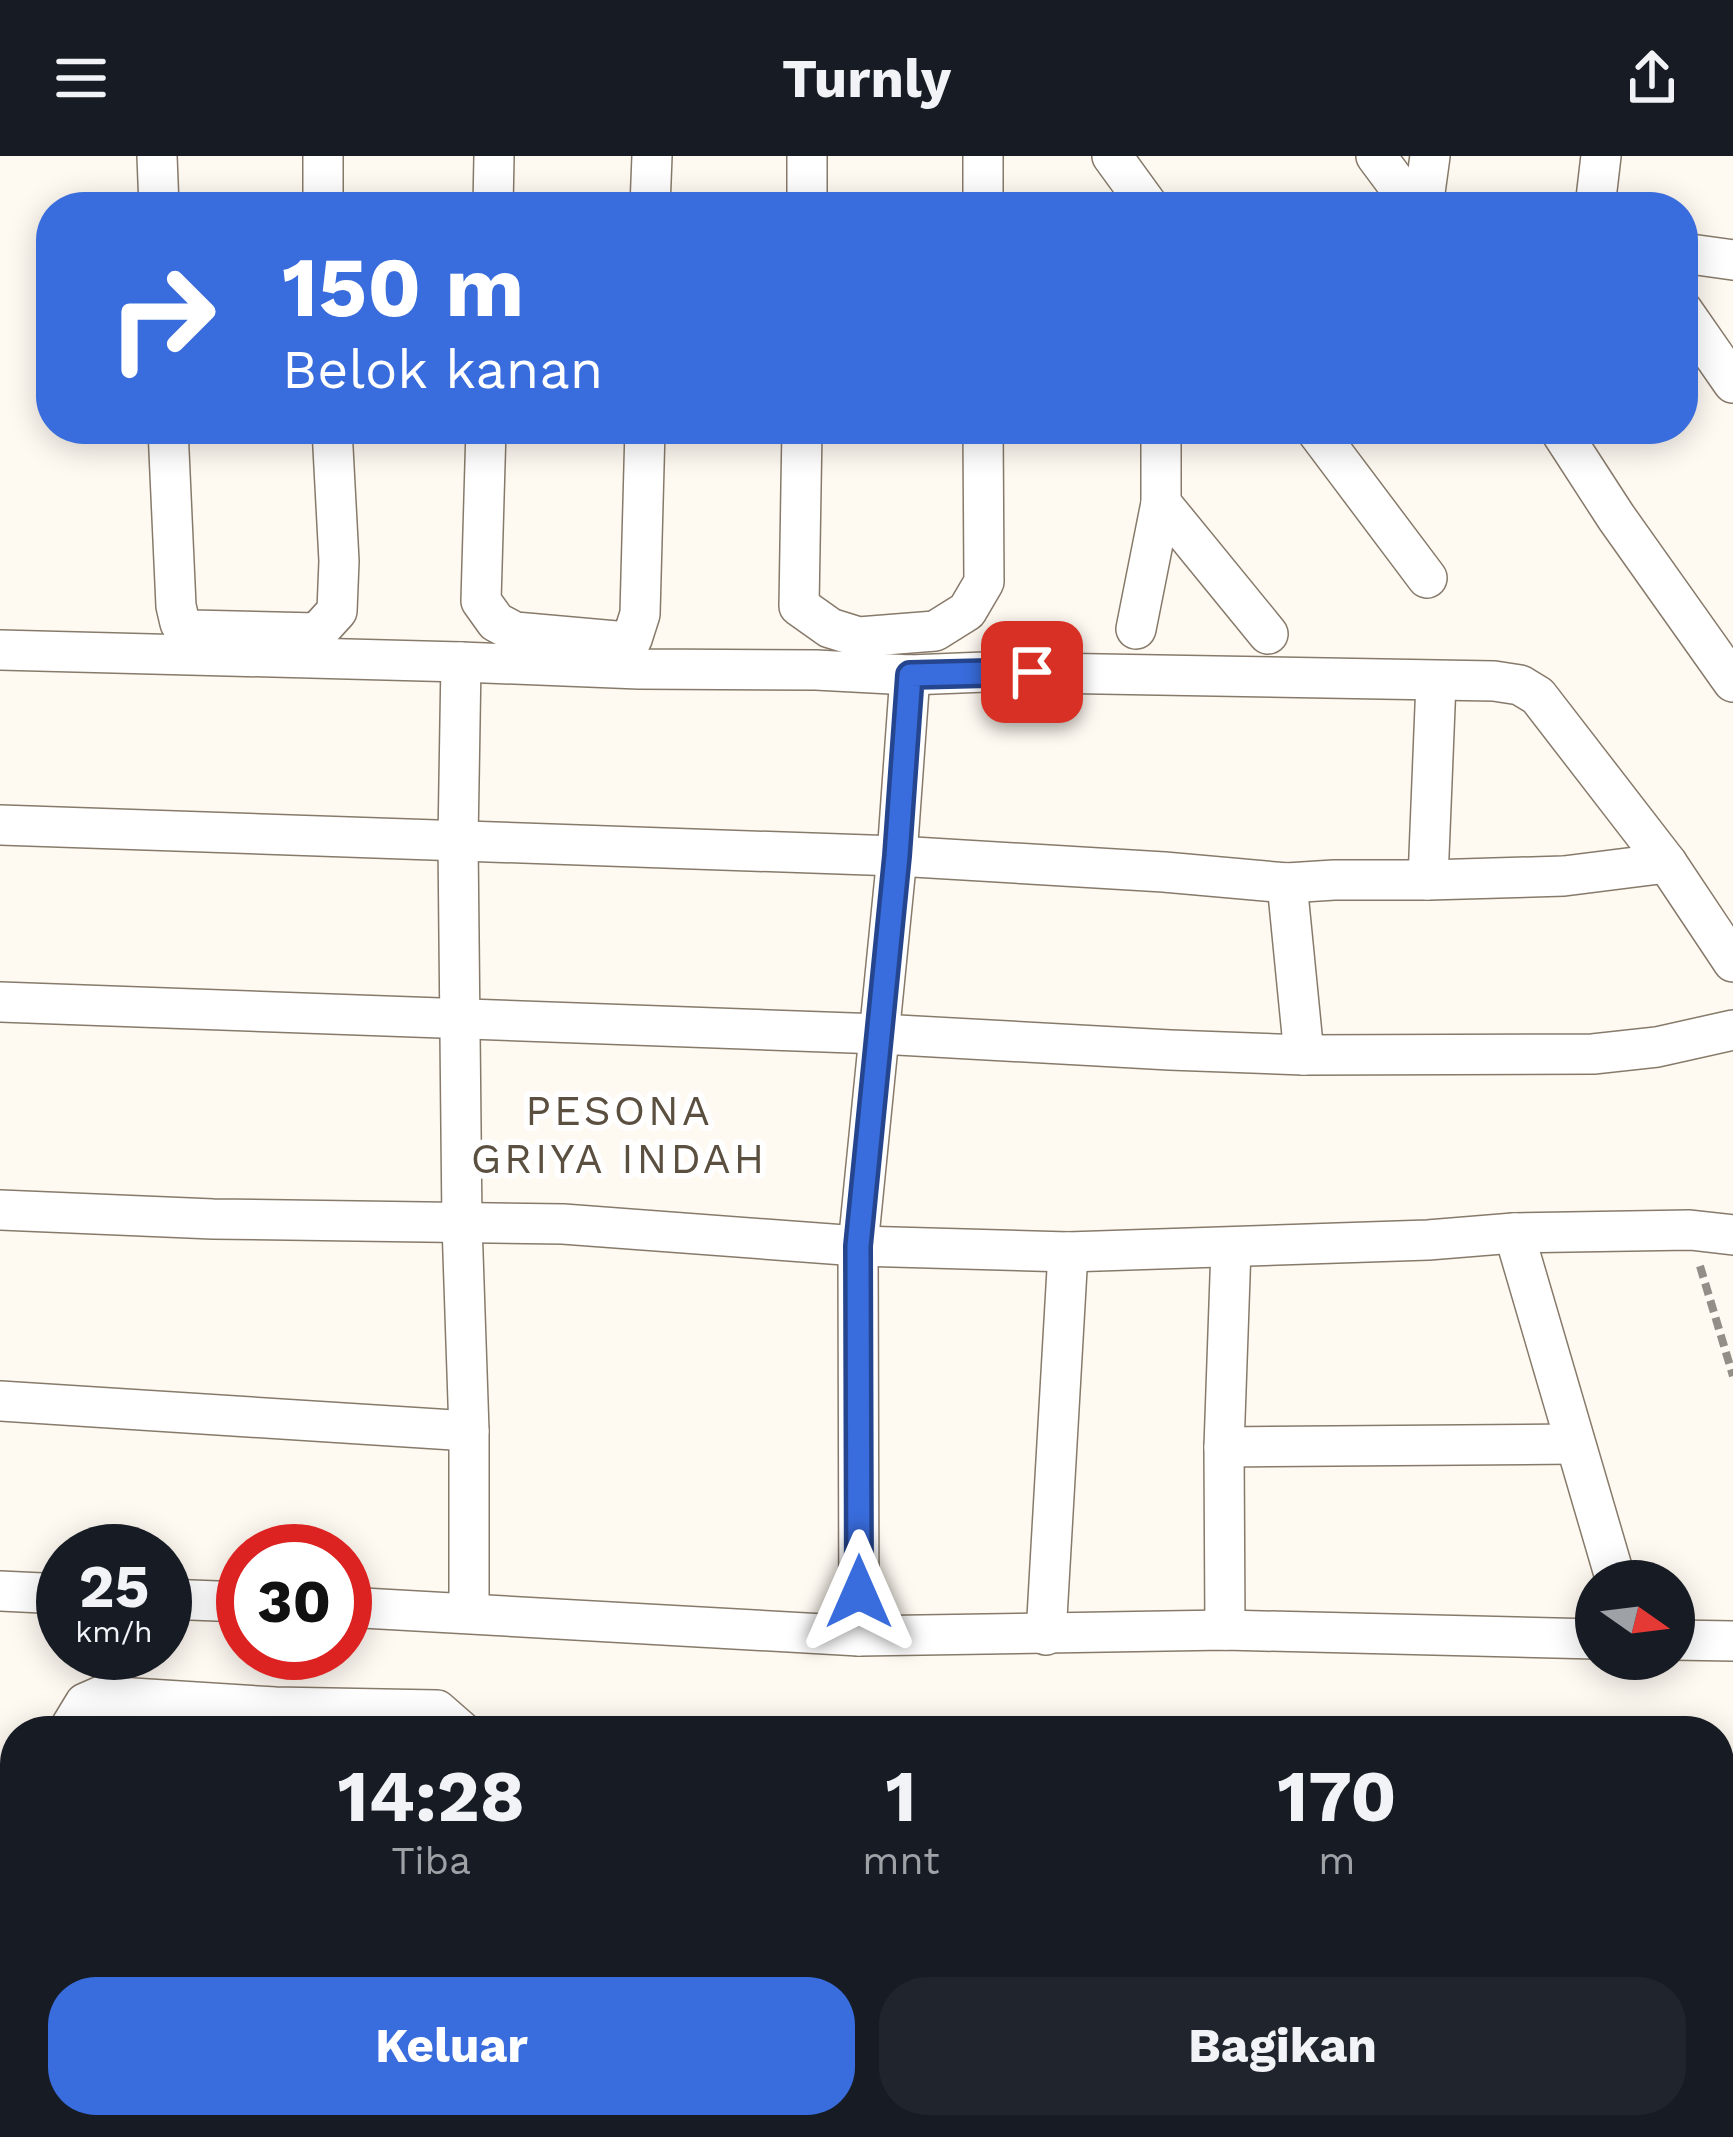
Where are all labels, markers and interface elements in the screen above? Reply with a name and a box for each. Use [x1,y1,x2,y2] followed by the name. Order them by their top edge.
[48,45,114,111] icon: menu
[1619,45,1685,111] icon: share
[782,47,951,110] text: Turnly
[282,238,524,336] text: 150 m
[84,240,240,396] icon: right
[282,338,603,401] text: Belok kanan
[981,621,1083,723] pin
[999,639,1065,705] icon: arrive
[471,1086,767,1183] district label: PESONA GRIYA INDAH
[216,1524,372,1680] speed limit sign: 30
[796,1529,922,1655] position arrow
[79,1551,149,1622] text: 25
[1575,1560,1695,1680] north arrow
[1575,1560,1695,1680] map controls
[75,1614,153,1649] text: km/h
[337,1754,525,1838] text: 14:28
[886,1754,917,1838] text: 1
[1277,1754,1397,1838] text: 170
[391,1838,471,1883] text: Tiba
[862,1838,940,1883] text: mnt
[1318,1838,1355,1883] text: m
[48,1977,855,2115] button: Keluar
[879,1977,1686,2115] button: Bagikan

